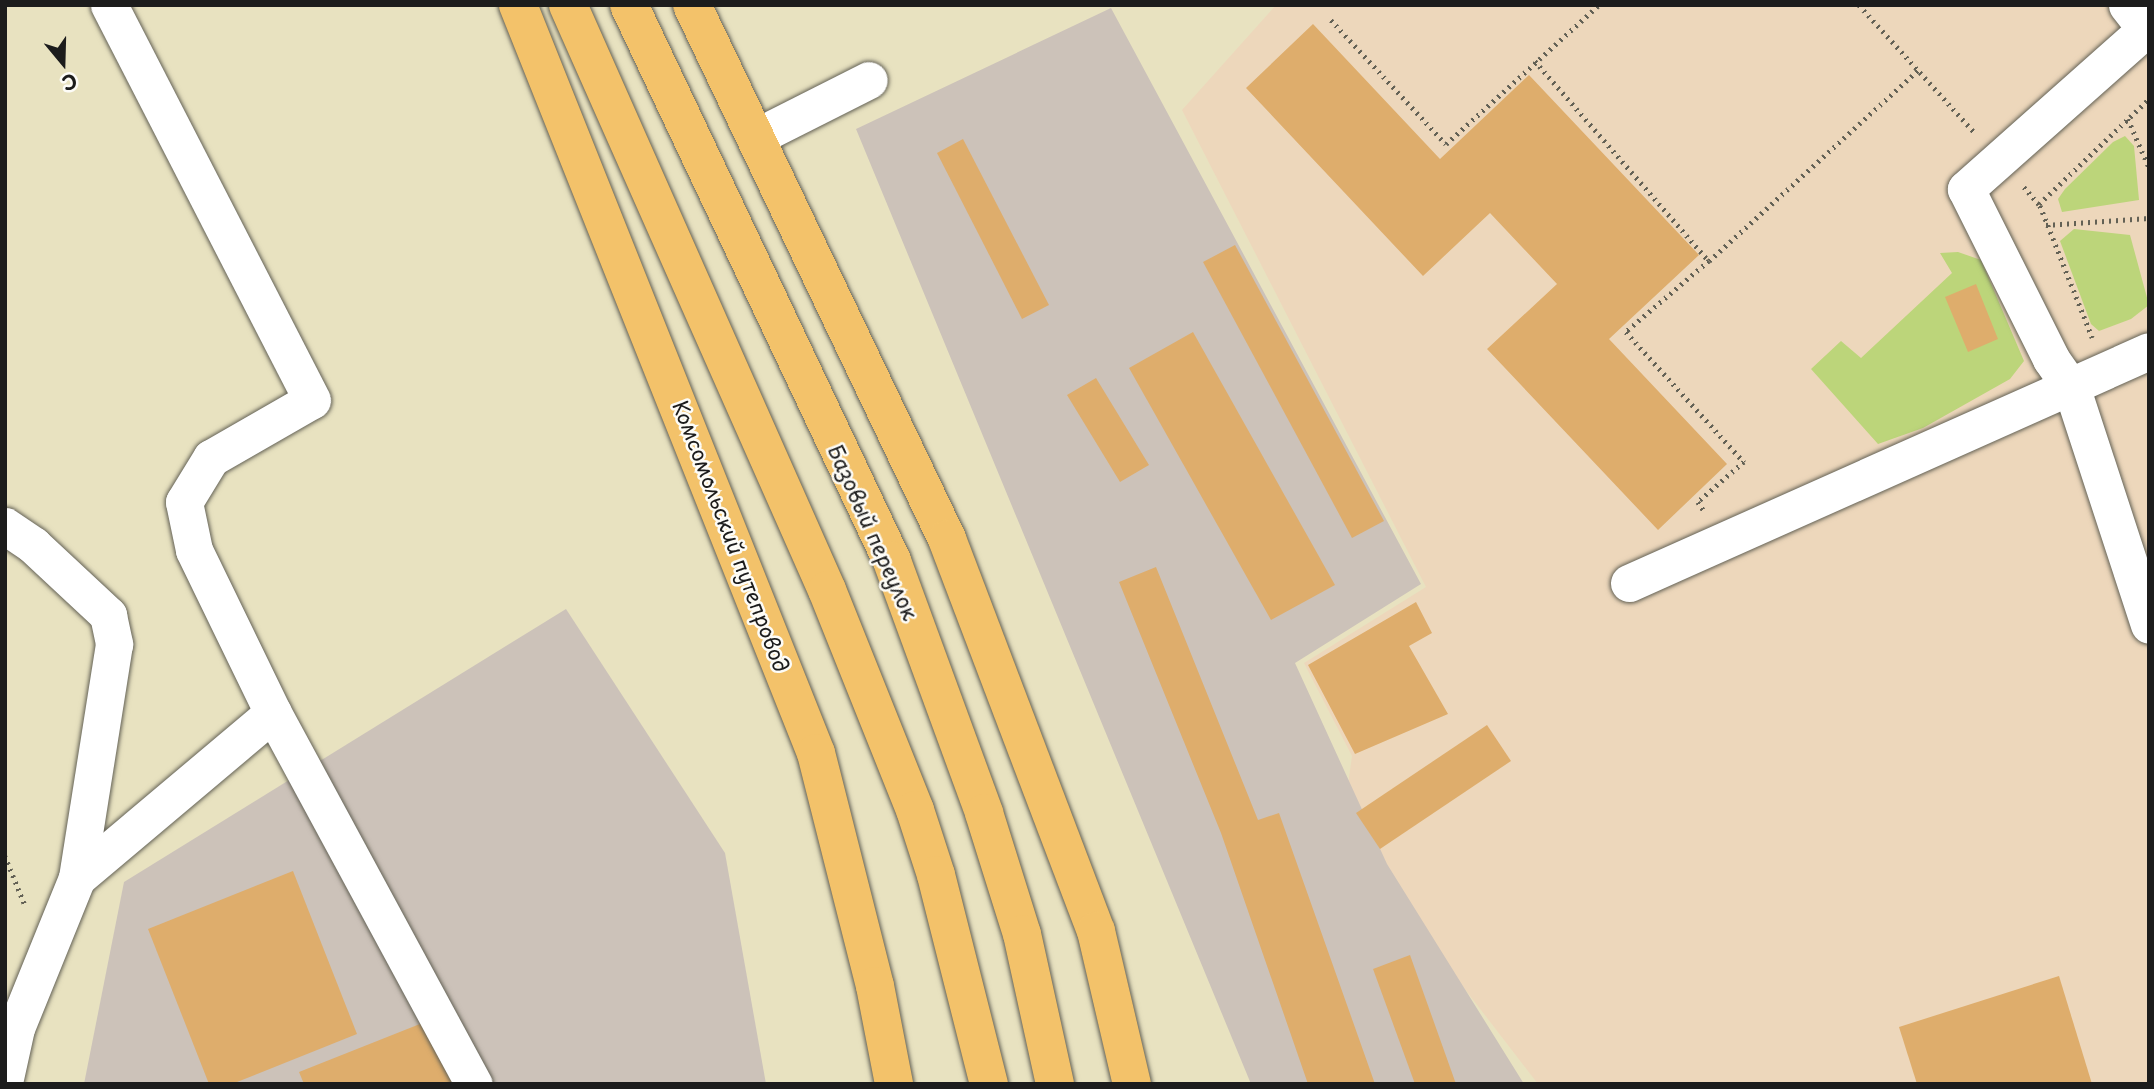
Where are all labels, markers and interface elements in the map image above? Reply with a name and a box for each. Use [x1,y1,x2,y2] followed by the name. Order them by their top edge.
[28,28,98,98] north arrow
[59,67,81,98] text: С
[668,397,796,675] street label: Комсомольский путепровод
[824,441,924,623] street label: Базовый переулок

